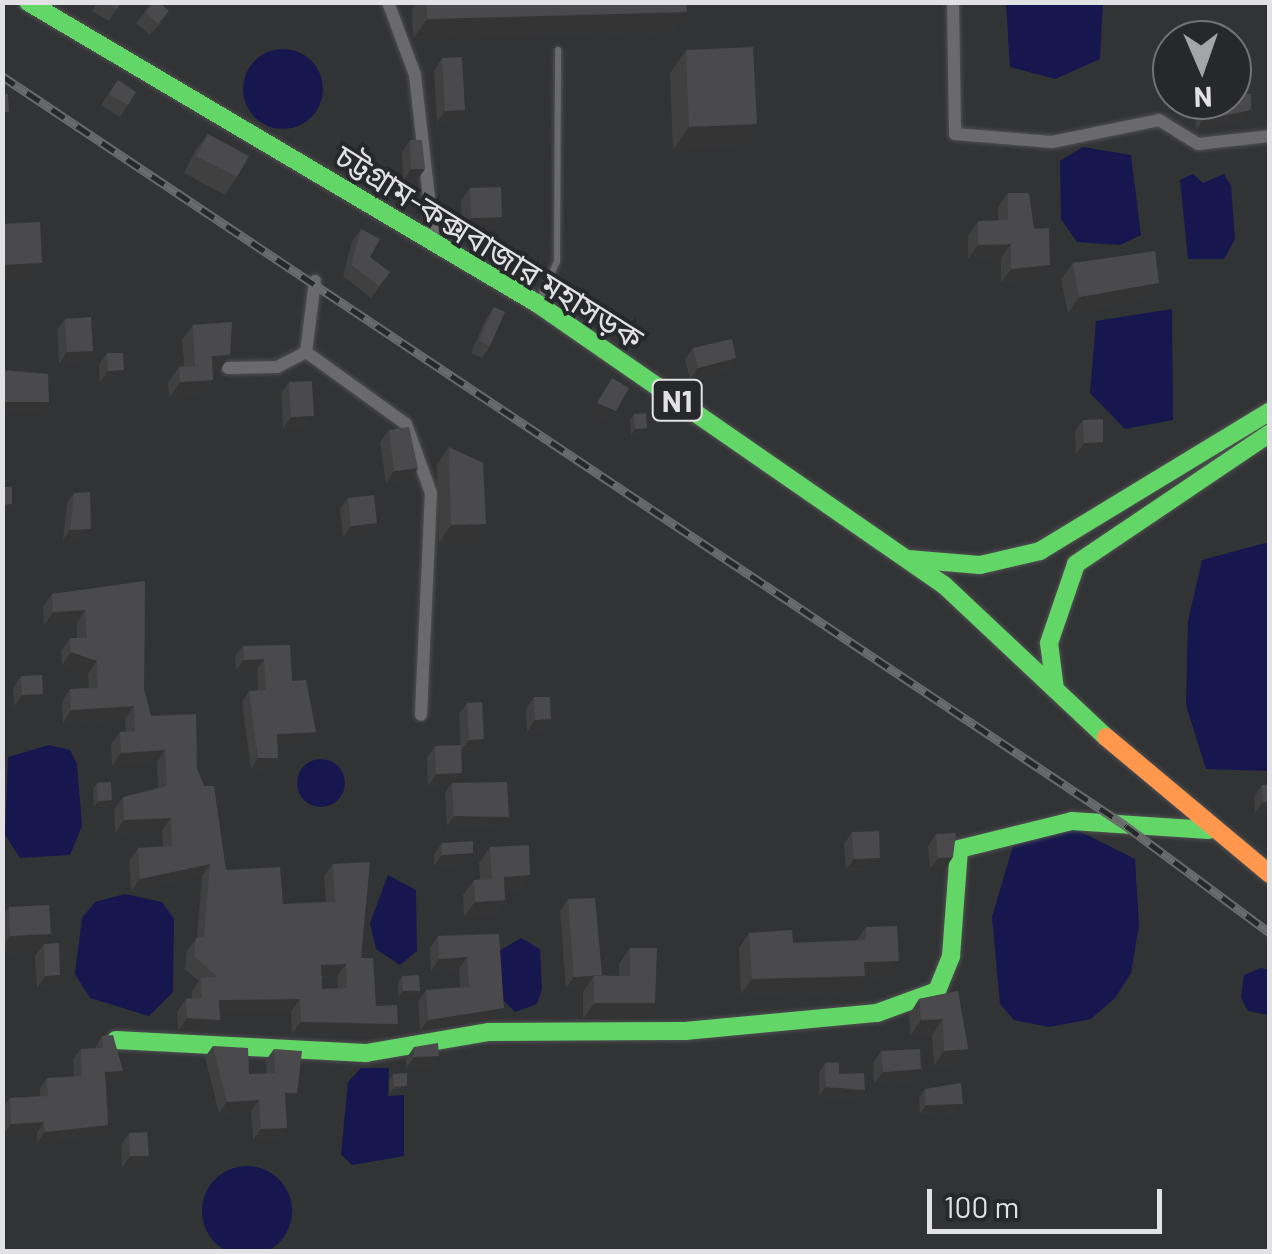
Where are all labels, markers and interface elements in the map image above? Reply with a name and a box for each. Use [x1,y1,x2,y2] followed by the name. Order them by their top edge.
[1152,20,1252,120] north arrow
[1193,81,1213,115] text: N
[329,136,651,356] street label: চট্টগ্রাম-কক্সবাজার মহাসড়ক
[650,375,704,425] road number: N1
[932,1169,1167,1231] scale bar
[944,1188,1019,1224] text: 100 m

